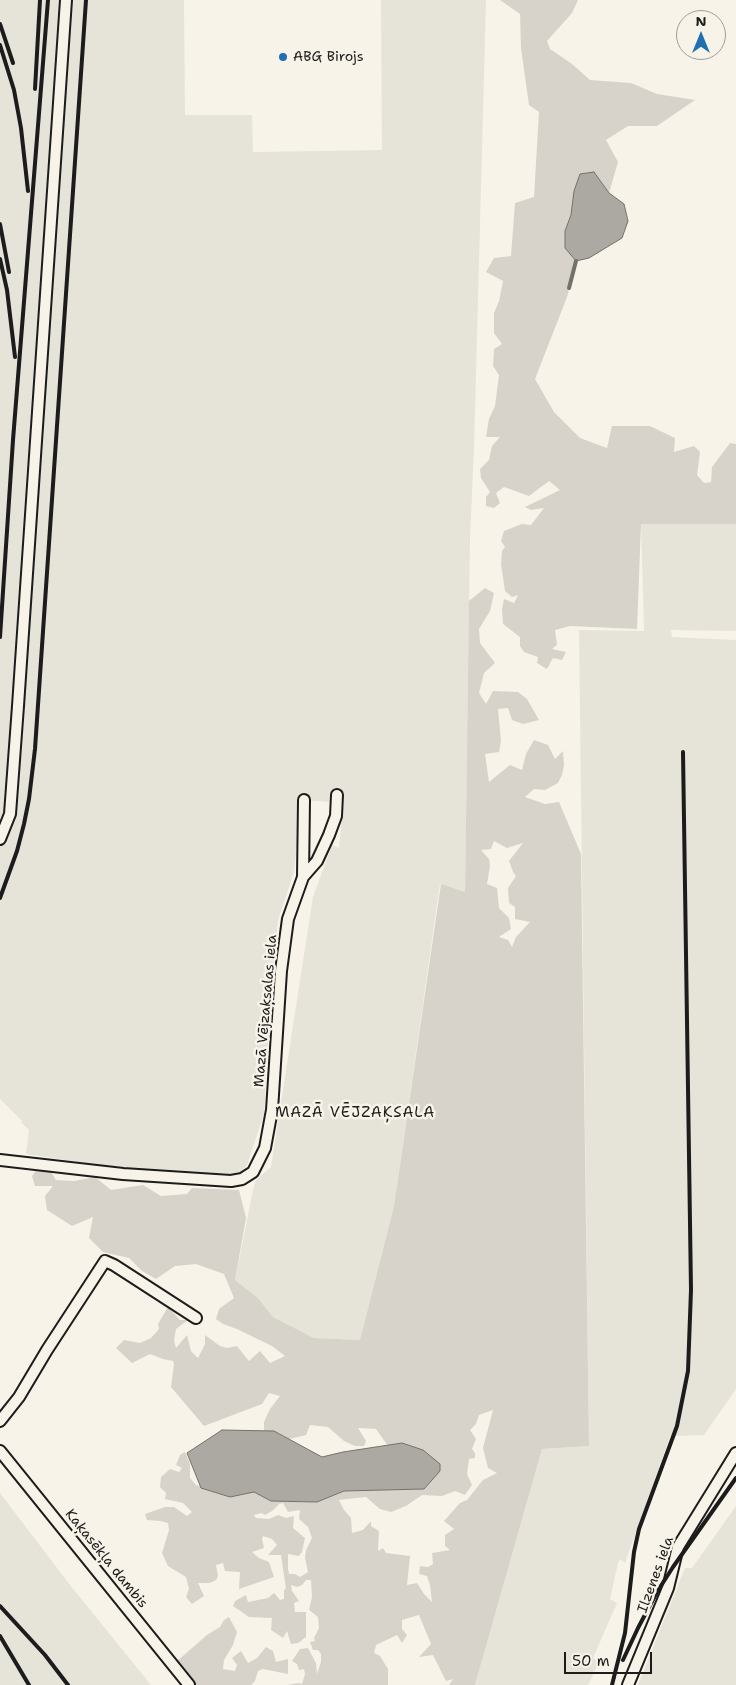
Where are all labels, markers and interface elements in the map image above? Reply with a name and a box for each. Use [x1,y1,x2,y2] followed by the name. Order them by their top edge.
[676,10,726,60] north arrow
[695,12,707,30] text: N
[293,49,364,65] place label: ABG Birojs
[277,51,289,63] marker: ABG Birojs
[251,934,281,1088] street label: Mazā Vējzaķsalas iela
[273,1104,437,1122] district label: MAZĀ VĒJZAĶSALA
[61,1506,151,1612] street label: Kaķasēkļa dambis
[634,1535,678,1615] street label: Ilzenes iela
[566,1642,654,1674] scale bar
[572,1651,610,1671] text: 50 m

